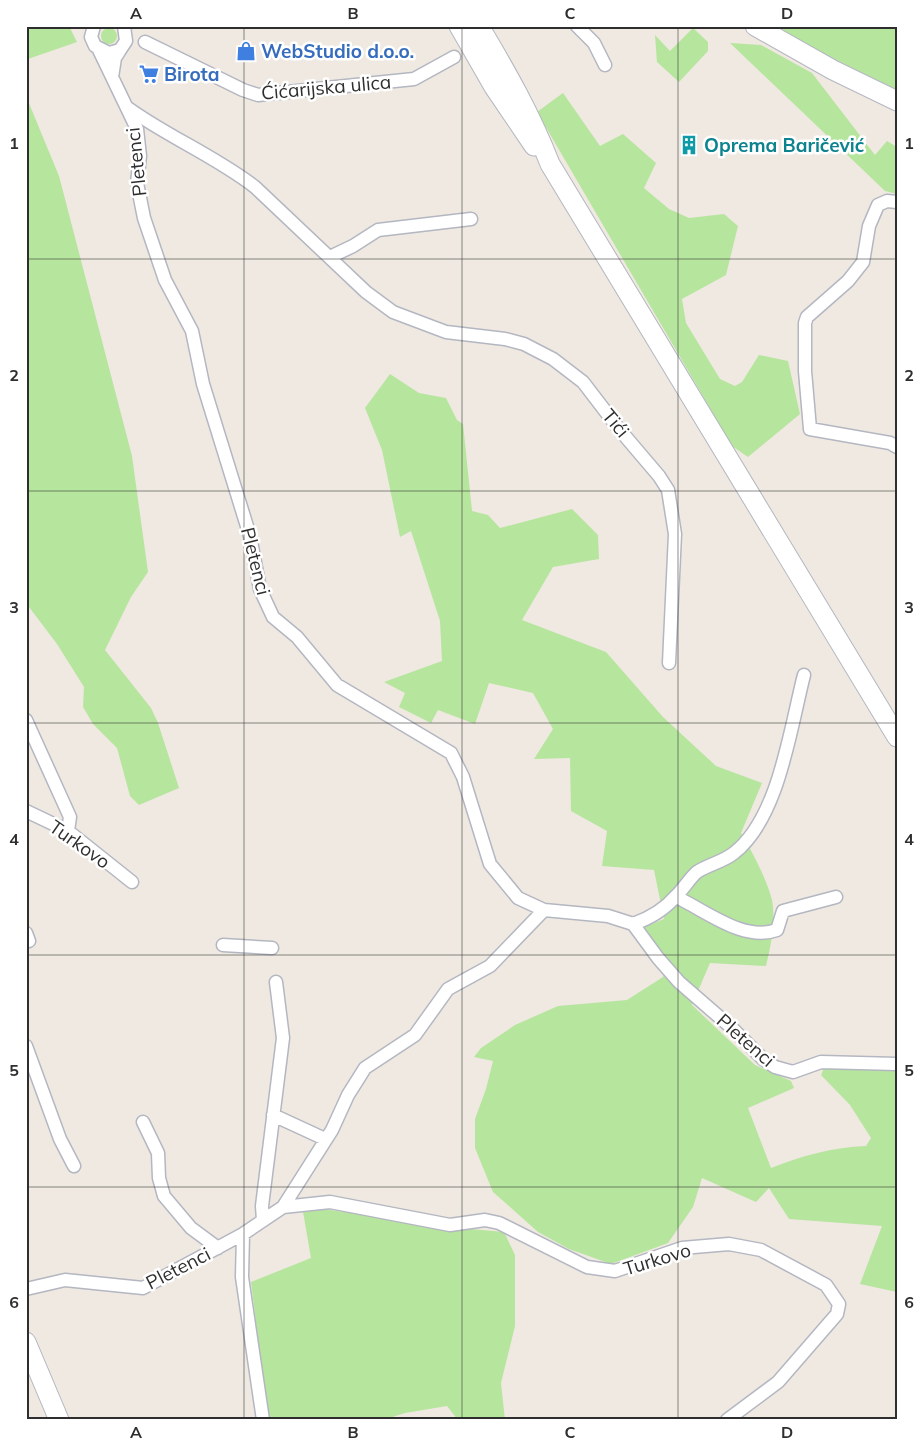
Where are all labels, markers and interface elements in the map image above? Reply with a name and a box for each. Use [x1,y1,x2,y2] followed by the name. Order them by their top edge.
[130,3,142,23] text: A
[347,3,359,23] text: B
[565,3,576,23] text: C
[781,3,793,23] text: D
[261,39,414,63] place label: WebStudio d.o.o.
[235,40,257,62] shop icon: WebStudio d.o.o.
[164,62,220,86] place label: Birota
[138,63,160,85] supermarket icon: Birota
[260,69,392,105] street label: Ćićarijska ulica
[120,126,152,198] street label: Pletenci
[9,133,19,153] text: 1
[704,133,865,157] place label: Oprema Baričević
[904,133,914,153] text: 1
[678,134,700,156] building icon: Oprema Baričević
[9,365,19,385] text: 2
[904,365,914,385] text: 2
[597,404,635,442] street label: Tići
[236,525,276,597] street label: Pletenci
[9,597,19,617] text: 3
[904,597,914,617] text: 3
[45,814,115,874] street label: Turkovo
[9,829,19,849] text: 4
[904,829,914,849] text: 4
[712,1008,780,1072] street label: Pletenci
[9,1060,19,1080] text: 5
[904,1060,914,1080] text: 5
[620,1237,694,1281] street label: Turkovo
[142,1242,214,1294] street label: Pletenci
[9,1292,19,1312] text: 6
[904,1292,914,1312] text: 6
[130,1422,142,1442] text: A
[347,1422,359,1442] text: B
[565,1422,576,1442] text: C
[781,1422,793,1442] text: D

